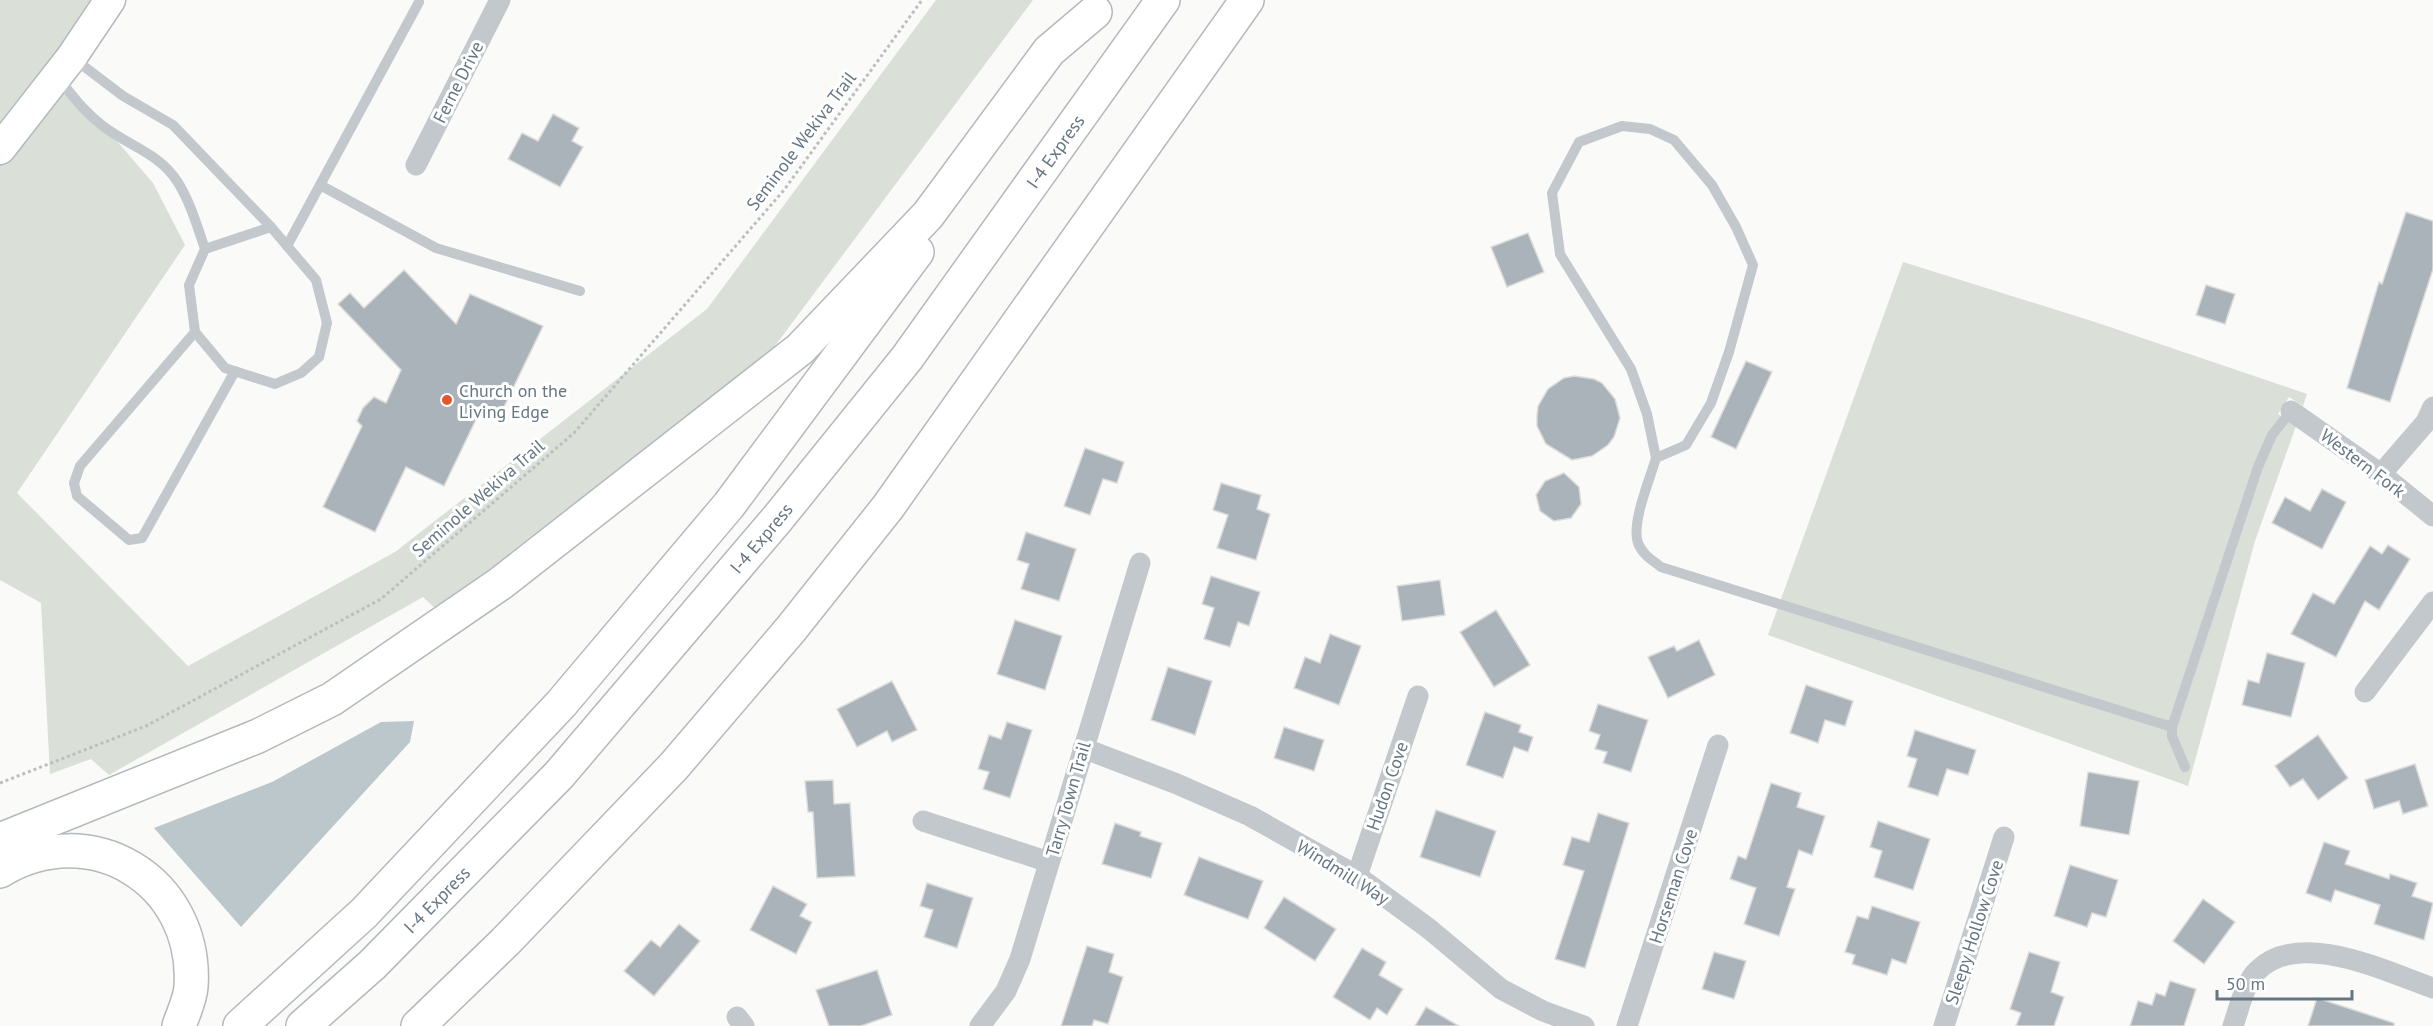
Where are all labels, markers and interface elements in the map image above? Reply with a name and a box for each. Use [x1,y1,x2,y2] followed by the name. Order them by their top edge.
[428,37,488,127] street label: Ferne Drive
[741,66,861,215] street label: Seminole Wekiva Trail
[1021,110,1089,193] street label: I-4 Express
[459,379,567,423] place label: Church on the Living Edge
[440,393,454,407] marker: Church on the Living Edge
[2316,424,2410,503] street label: Western Fork
[407,434,550,562] street label: Seminole Wekiva Trail
[724,498,797,578] street label: I-4 Express
[1041,738,1096,859] street label: Tarry Town Trail
[1361,739,1413,833] street label: Hudon Cove
[1644,826,1702,946] street label: Horseman Cove
[1292,834,1394,910] street label: Windmill Way
[1940,857,2008,1007] street label: Sleepy Hollow Cove
[398,861,475,938] street label: I-4 Express
[2217,963,2352,1001] scale bar
[2226,972,2265,995] text: 50 m

